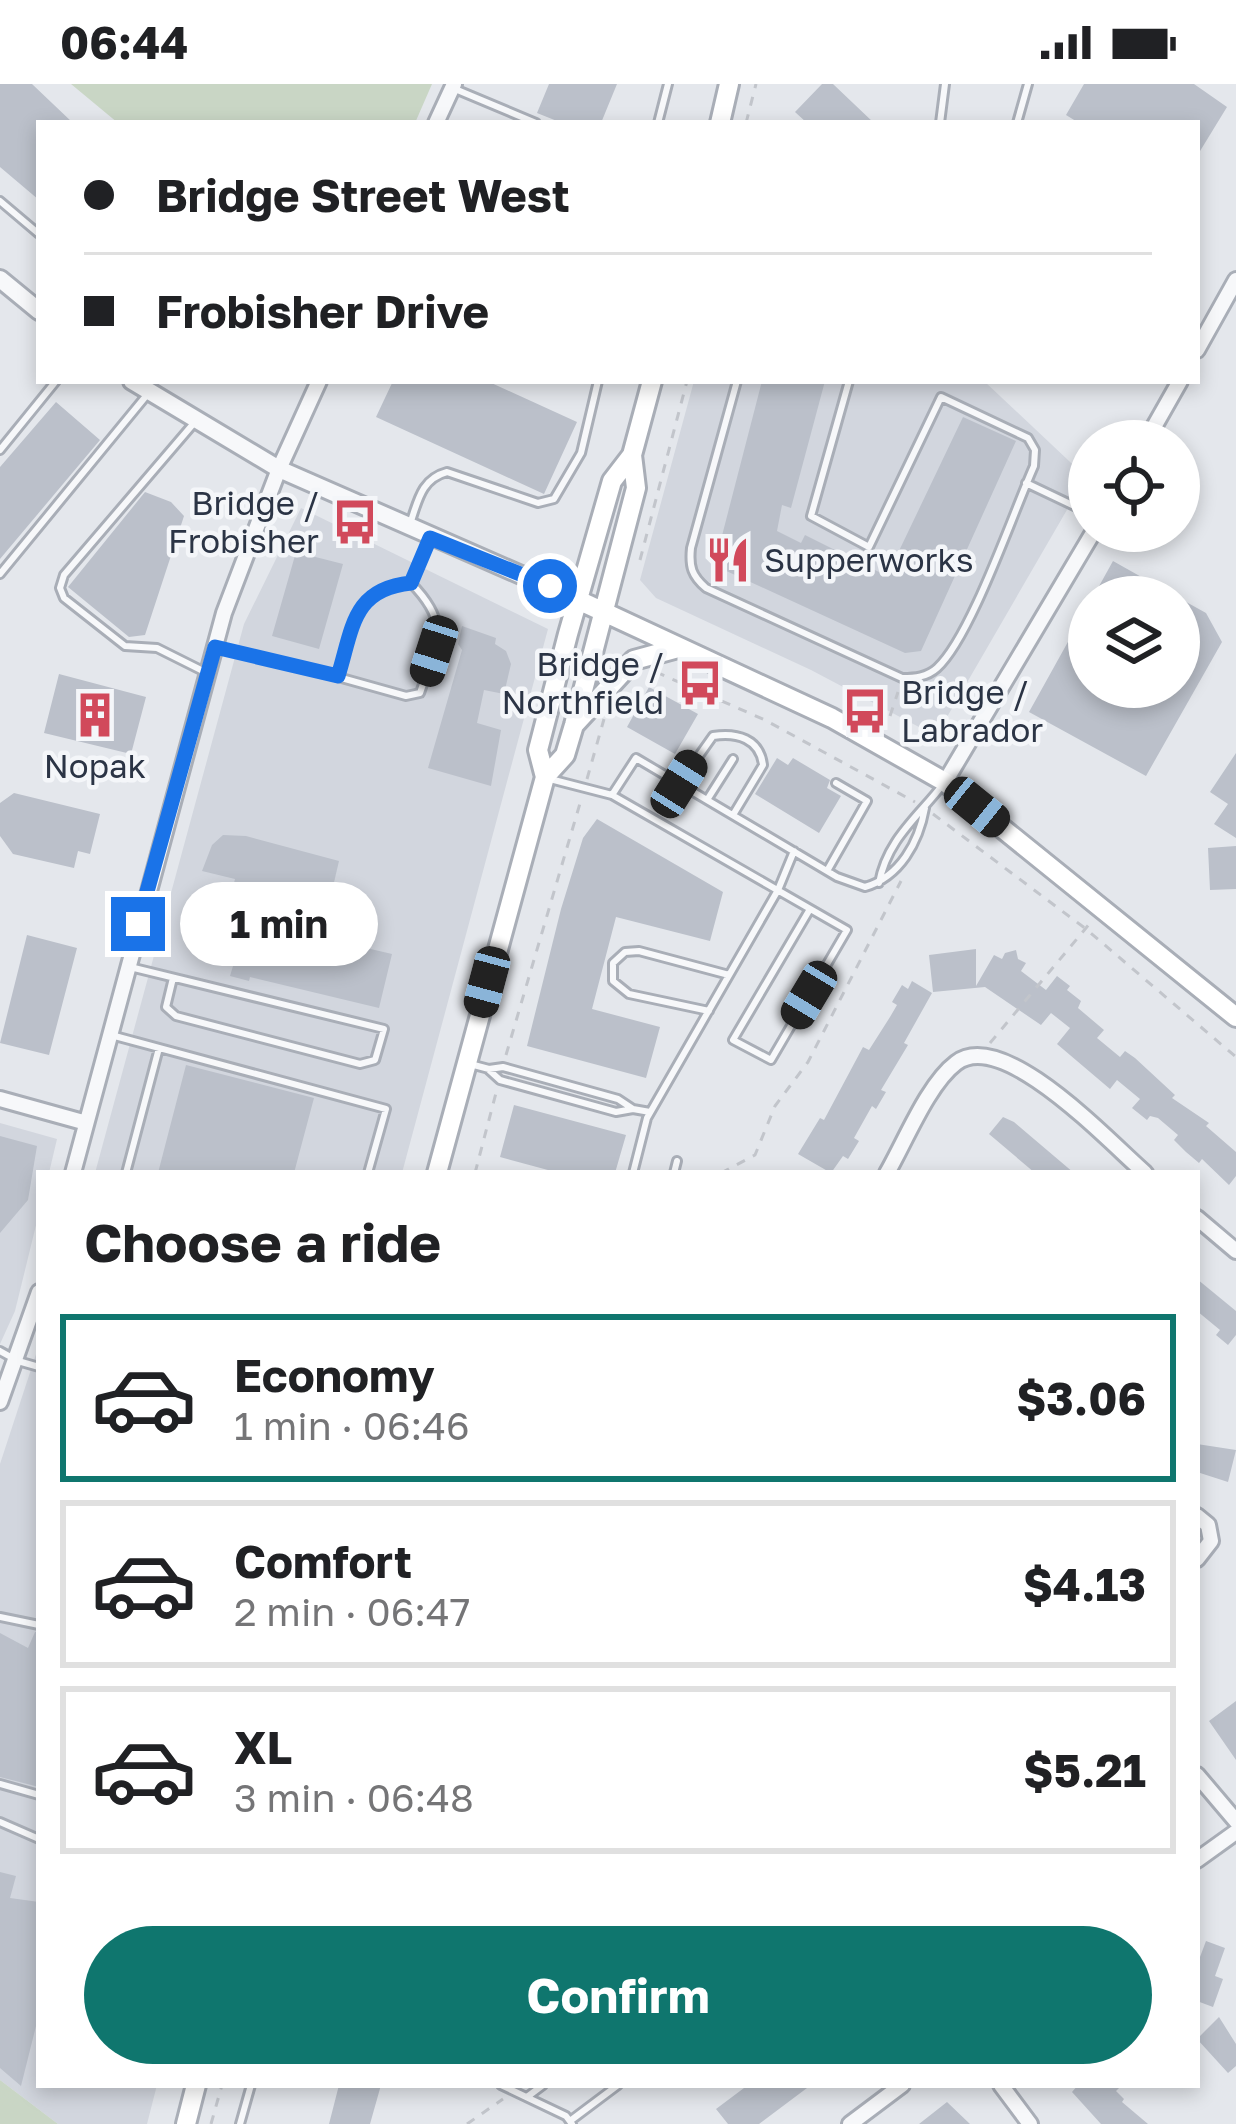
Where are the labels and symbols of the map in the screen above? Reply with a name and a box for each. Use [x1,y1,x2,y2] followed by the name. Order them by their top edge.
[168,483,319,560] place label: Bridge / Frobisher
[330,497,380,547] bus stop icon: Bridge / Frobisher
[703,535,753,585] restaurant icon: Supperworks
[764,540,974,579] place label: Supperworks
[523,559,577,613] route start
[406,611,462,691] car
[502,644,664,721] place label: Bridge / Northfield
[675,658,725,708] bus stop icon: Bridge / Northfield
[901,672,1043,749] place label: Bridge / Labrador
[840,686,890,736] bus stop icon: Bridge / Labrador
[70,690,120,740] building icon: Nopak
[645,744,713,824] car
[44,746,146,785] place label: Nopak
[938,770,1016,844] car
[180,882,378,966] callout: 1 min
[111,897,165,951] route end
[460,943,514,1021] car
[775,955,843,1035] car

